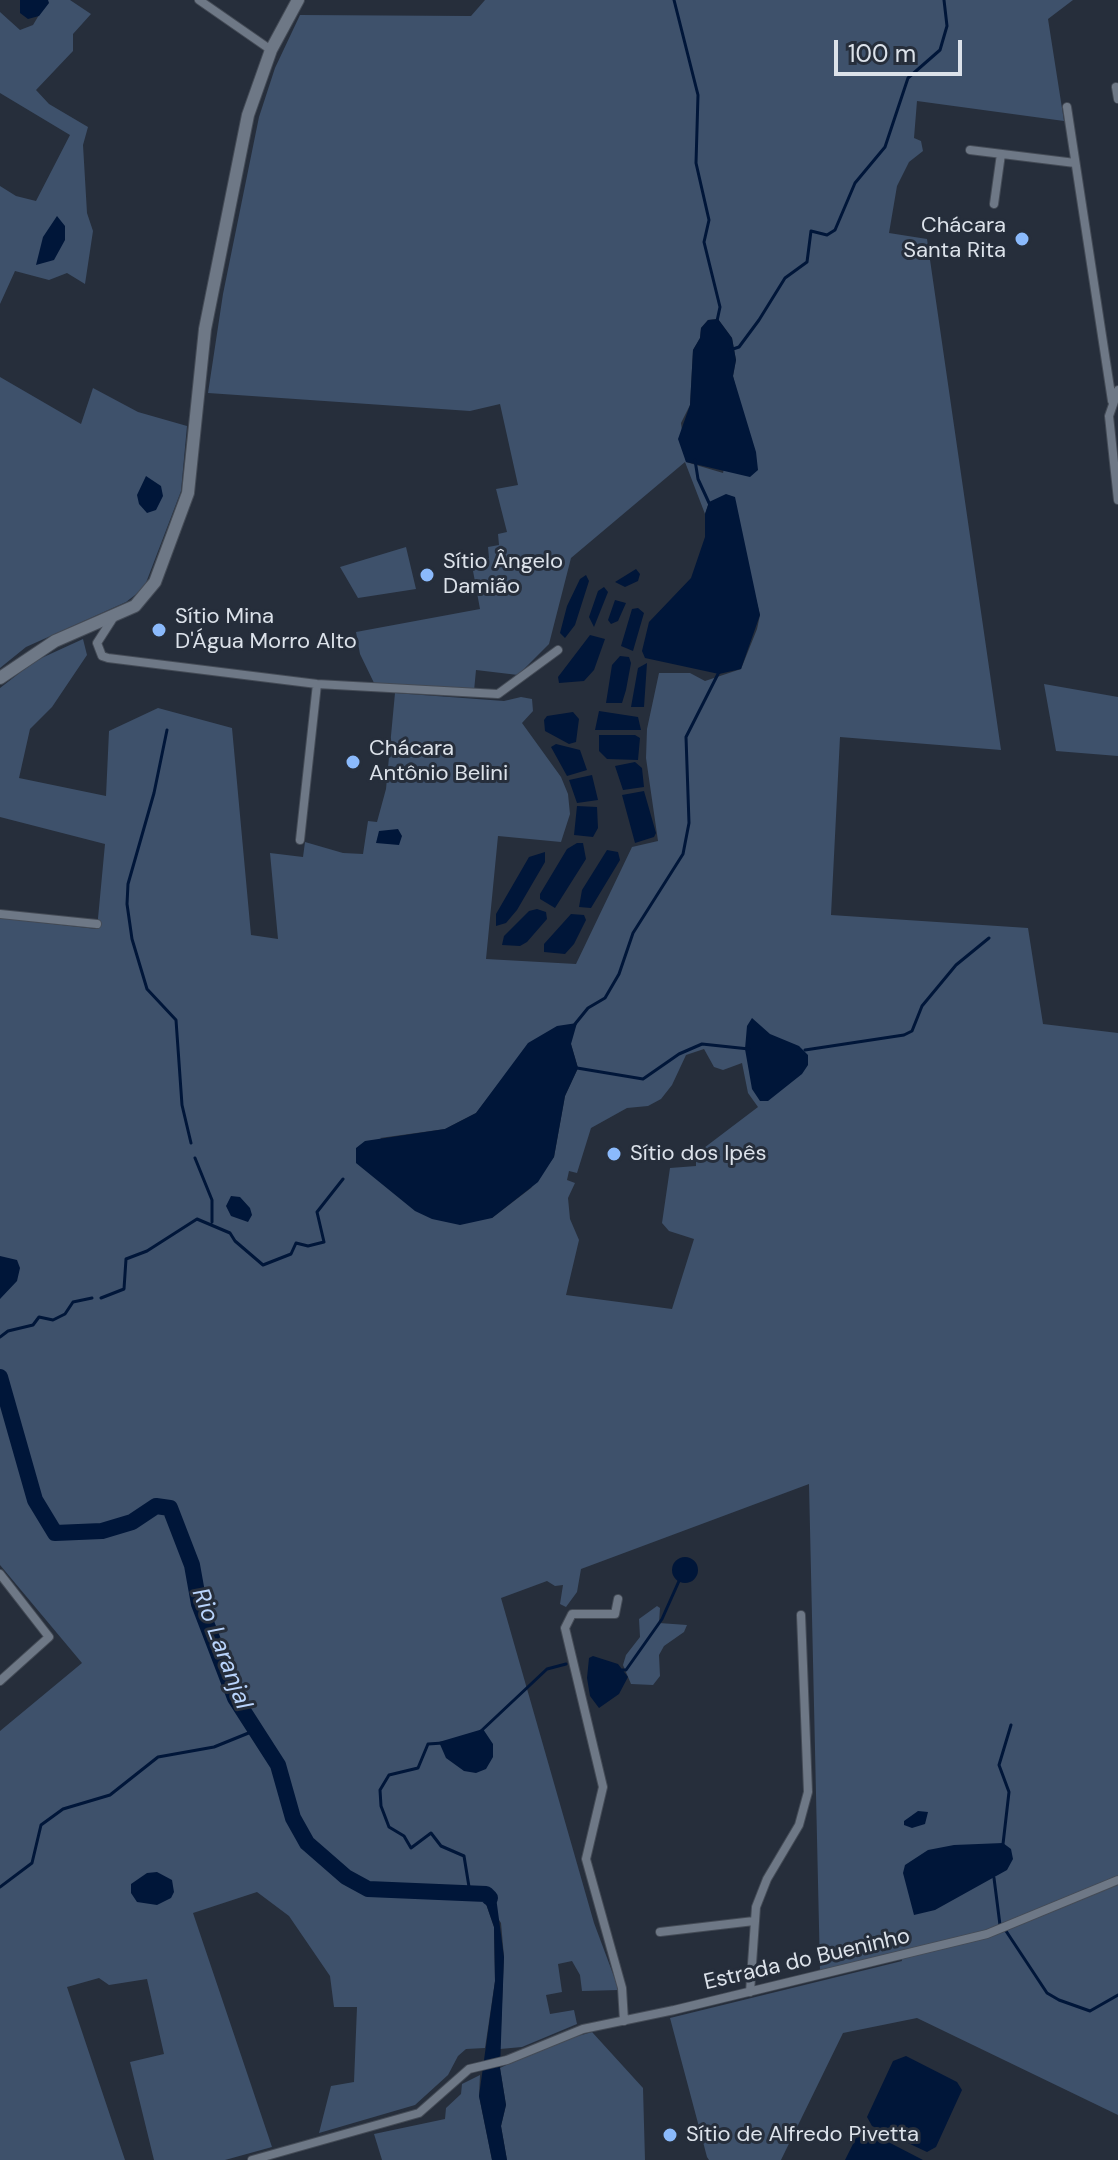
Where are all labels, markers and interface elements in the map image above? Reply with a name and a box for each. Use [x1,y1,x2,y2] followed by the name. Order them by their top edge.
[838,24,966,74] scale bar
[848,38,916,69] text: 100 m
[903,213,1006,264] place label: Chácara Santa Rita
[1013,230,1031,248] marker: Chácara Santa Rita
[443,549,563,600] place label: Sítio Ângelo Damião
[418,566,436,584] marker: Sítio Ângelo Damião
[175,604,357,656] place label: Sítio Mina D'Água Morro Alto
[150,621,168,639] marker: Sítio Mina D'Água Morro Alto
[369,736,508,788] place label: Chácara Antônio Belini
[344,753,362,771] marker: Chácara Antônio Belini
[630,1141,767,1167] place label: Sítio dos Ipês
[605,1145,623,1163] marker: Sítio dos Ipês
[185,1584,257,1714] water label: Rio Laranjal
[701,1923,913,1997] street label: Estrada do Bueninho
[686,2122,919,2148] place label: Sítio de Alfredo Pivetta
[661,2126,679,2144] marker: Sítio de Alfredo Pivetta

